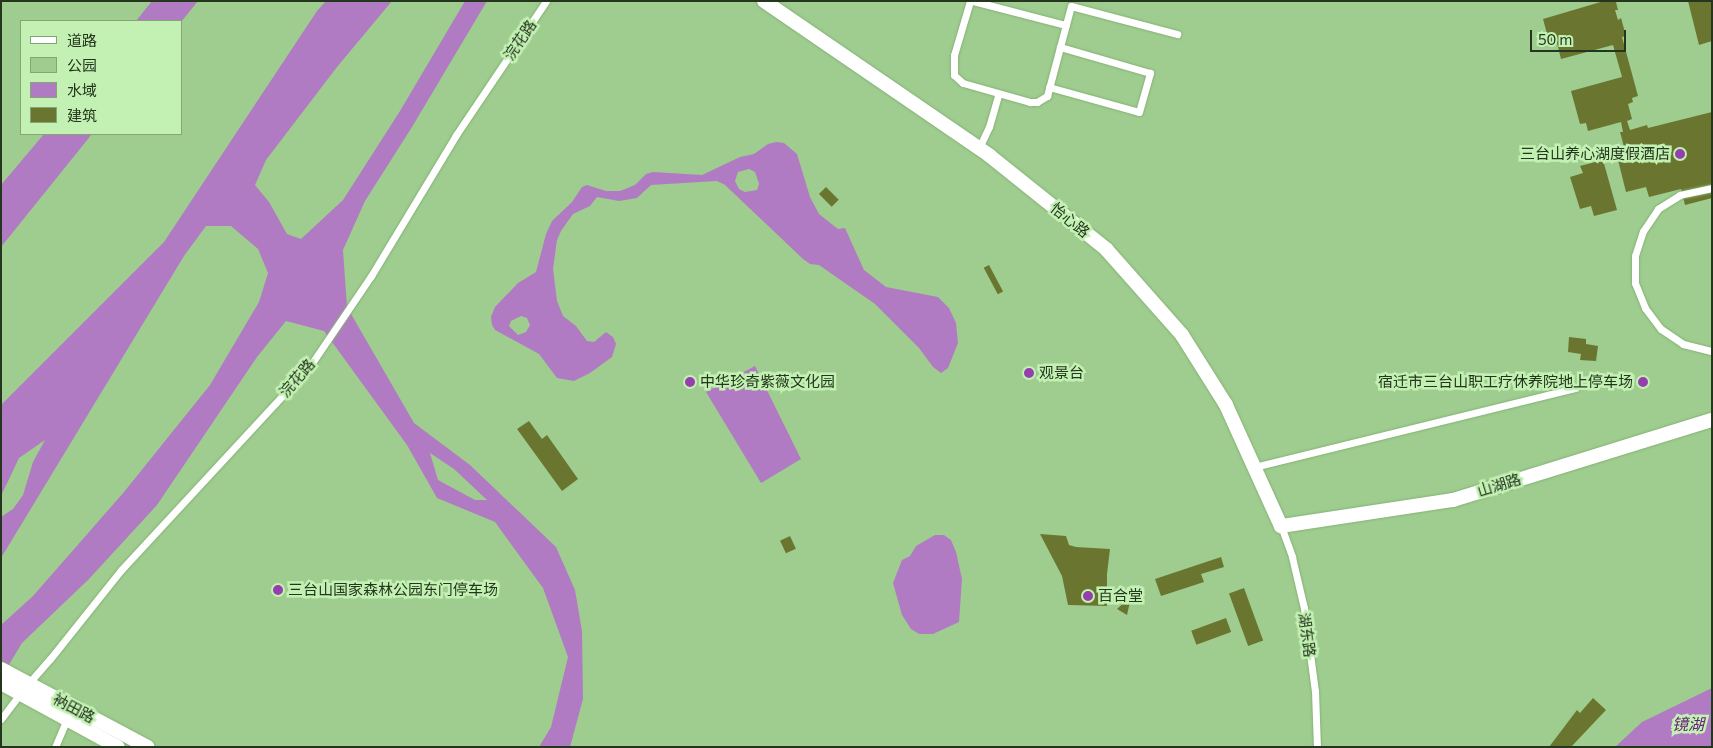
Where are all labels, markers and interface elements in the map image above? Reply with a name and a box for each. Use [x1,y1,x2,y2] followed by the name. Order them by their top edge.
[500,16,540,64] street label: 浣花路
[20,20,182,135] legend
[1533,20,1629,52] scale bar
[1538,30,1572,48] text: 50 m
[67,31,97,49] text: 道路
[67,56,97,74] text: 公园
[67,81,97,99] text: 水域
[67,106,97,124] text: 建筑
[1520,145,1670,163] place label: 三台山养心湖度假酒店
[1674,148,1686,160] marker: 三台山养心湖度假酒店
[1047,199,1093,241] street label: 怡心路
[275,355,319,401] street label: 浣花路
[1039,364,1084,382] place label: 观景台
[1023,367,1035,379] marker: 观景台
[700,373,835,391] place label: 中华珍奇紫薇文化园
[1378,373,1633,391] place label: 宿迁市三台山职工疗休养院地上停车场
[684,376,696,388] marker: 中华珍奇紫薇文化园
[1637,376,1649,388] marker: 宿迁市三台山职工疗休养院地上停车场
[1475,470,1523,500] street label: 山湖路
[288,581,498,599] place label: 三台山国家森林公园东门停车场
[272,584,284,596] marker: 三台山国家森林公园东门停车场
[1098,587,1143,605] place label: 百合堂
[1082,590,1094,602] marker: 百合堂
[1295,611,1319,659] street label: 湖东路
[50,689,98,727] street label: 衲田路
[1672,714,1704,734] water label: 镜湖

